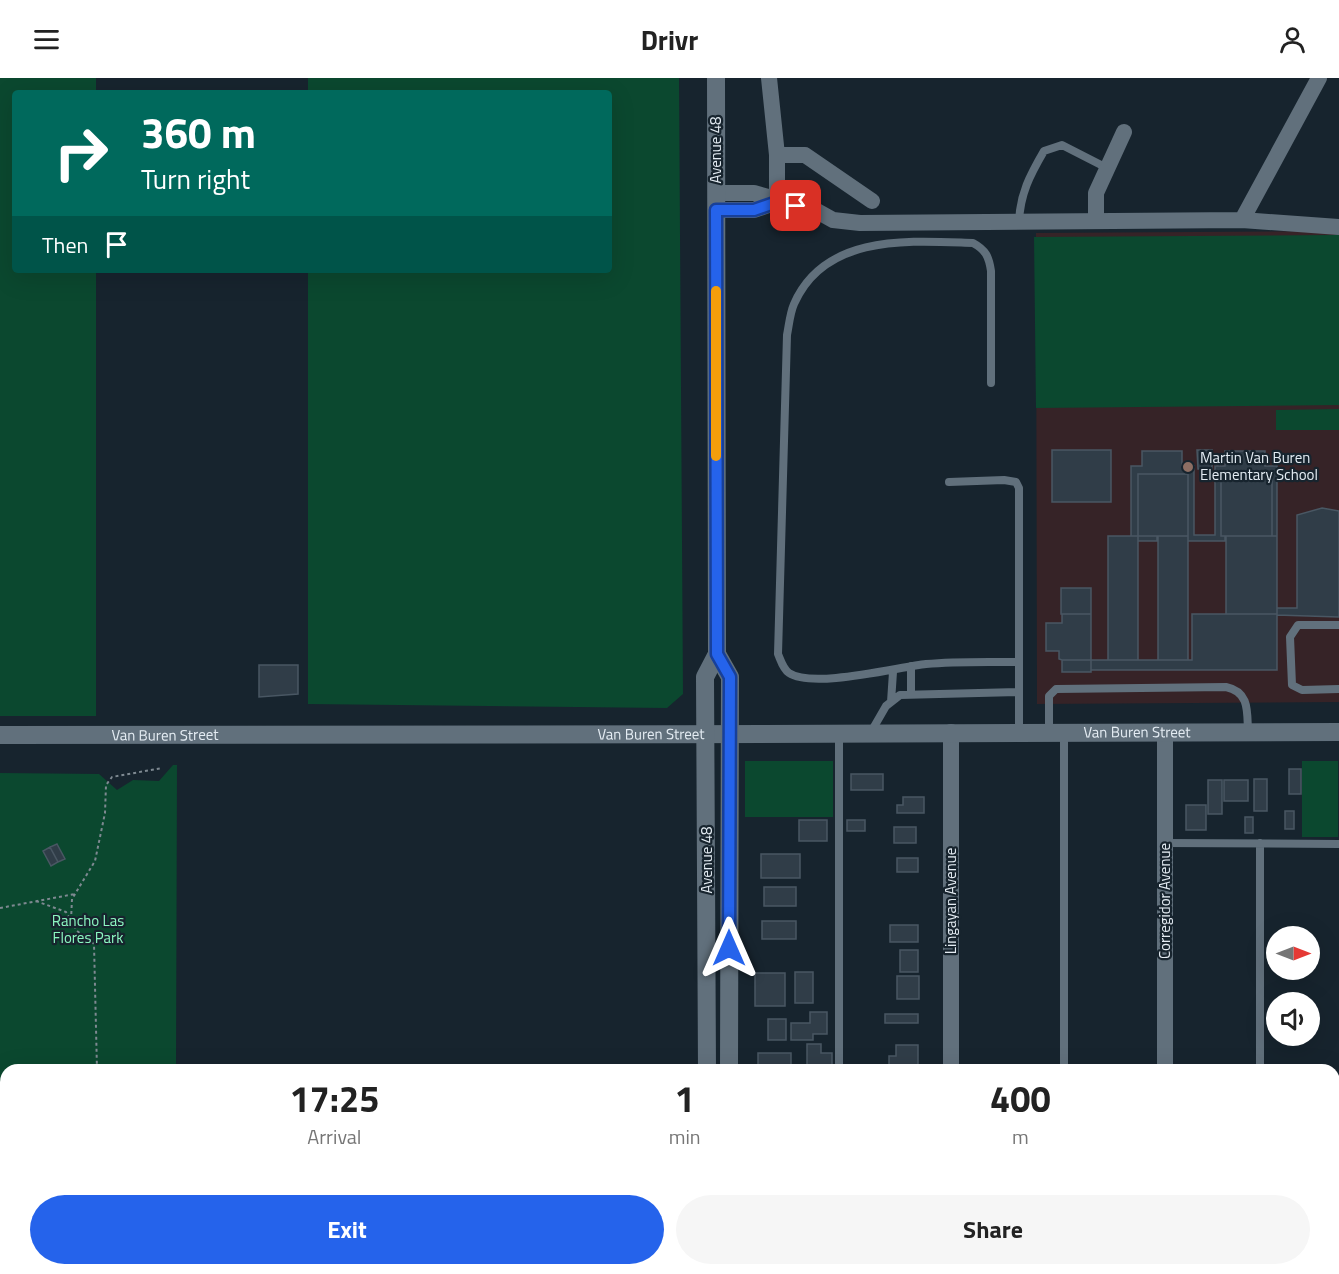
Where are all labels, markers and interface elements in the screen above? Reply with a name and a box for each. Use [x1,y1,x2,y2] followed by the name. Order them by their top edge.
[641,19,698,60] text: Drivr
[30,23,63,56] icon: menu
[1276,23,1309,56] icon: person
[141,100,256,164] text: 360 m
[42,114,120,192] icon: right
[704,116,727,184] street label: Avenue 48
[141,158,250,199] text: Turn right
[770,180,821,231] pin
[779,189,812,222] icon: arrive
[42,228,88,262] text: Then
[100,228,133,261] icon: arrive
[1200,446,1318,486] place label: Martin Van Buren Elementary School
[1181,460,1195,474] marker: Martin Van Buren Elementary School
[1083,720,1191,743] street label: Van Buren Street
[597,722,705,746] street label: Van Buren Street
[111,723,219,746] street label: Van Buren Street
[695,826,718,894] street label: Avenue 48
[1153,843,1176,959] street label: Corregidor Avenue
[939,848,962,954] street label: Lingayan Avenue
[52,909,124,949] park label: Rancho Las Flores Park
[697,916,761,980] position arrow
[1266,926,1320,980] north arrow
[1266,926,1320,1046] map controls
[1266,992,1320,1046] button: sound
[289,1071,379,1126] text: 17:25
[675,1071,695,1126] text: 1
[990,1071,1051,1126] text: 400
[307,1121,362,1152] text: Arrival
[669,1121,701,1152] text: min
[1012,1121,1029,1152] text: m
[30,1195,664,1264] button: Exit
[676,1195,1310,1264] button: Share

